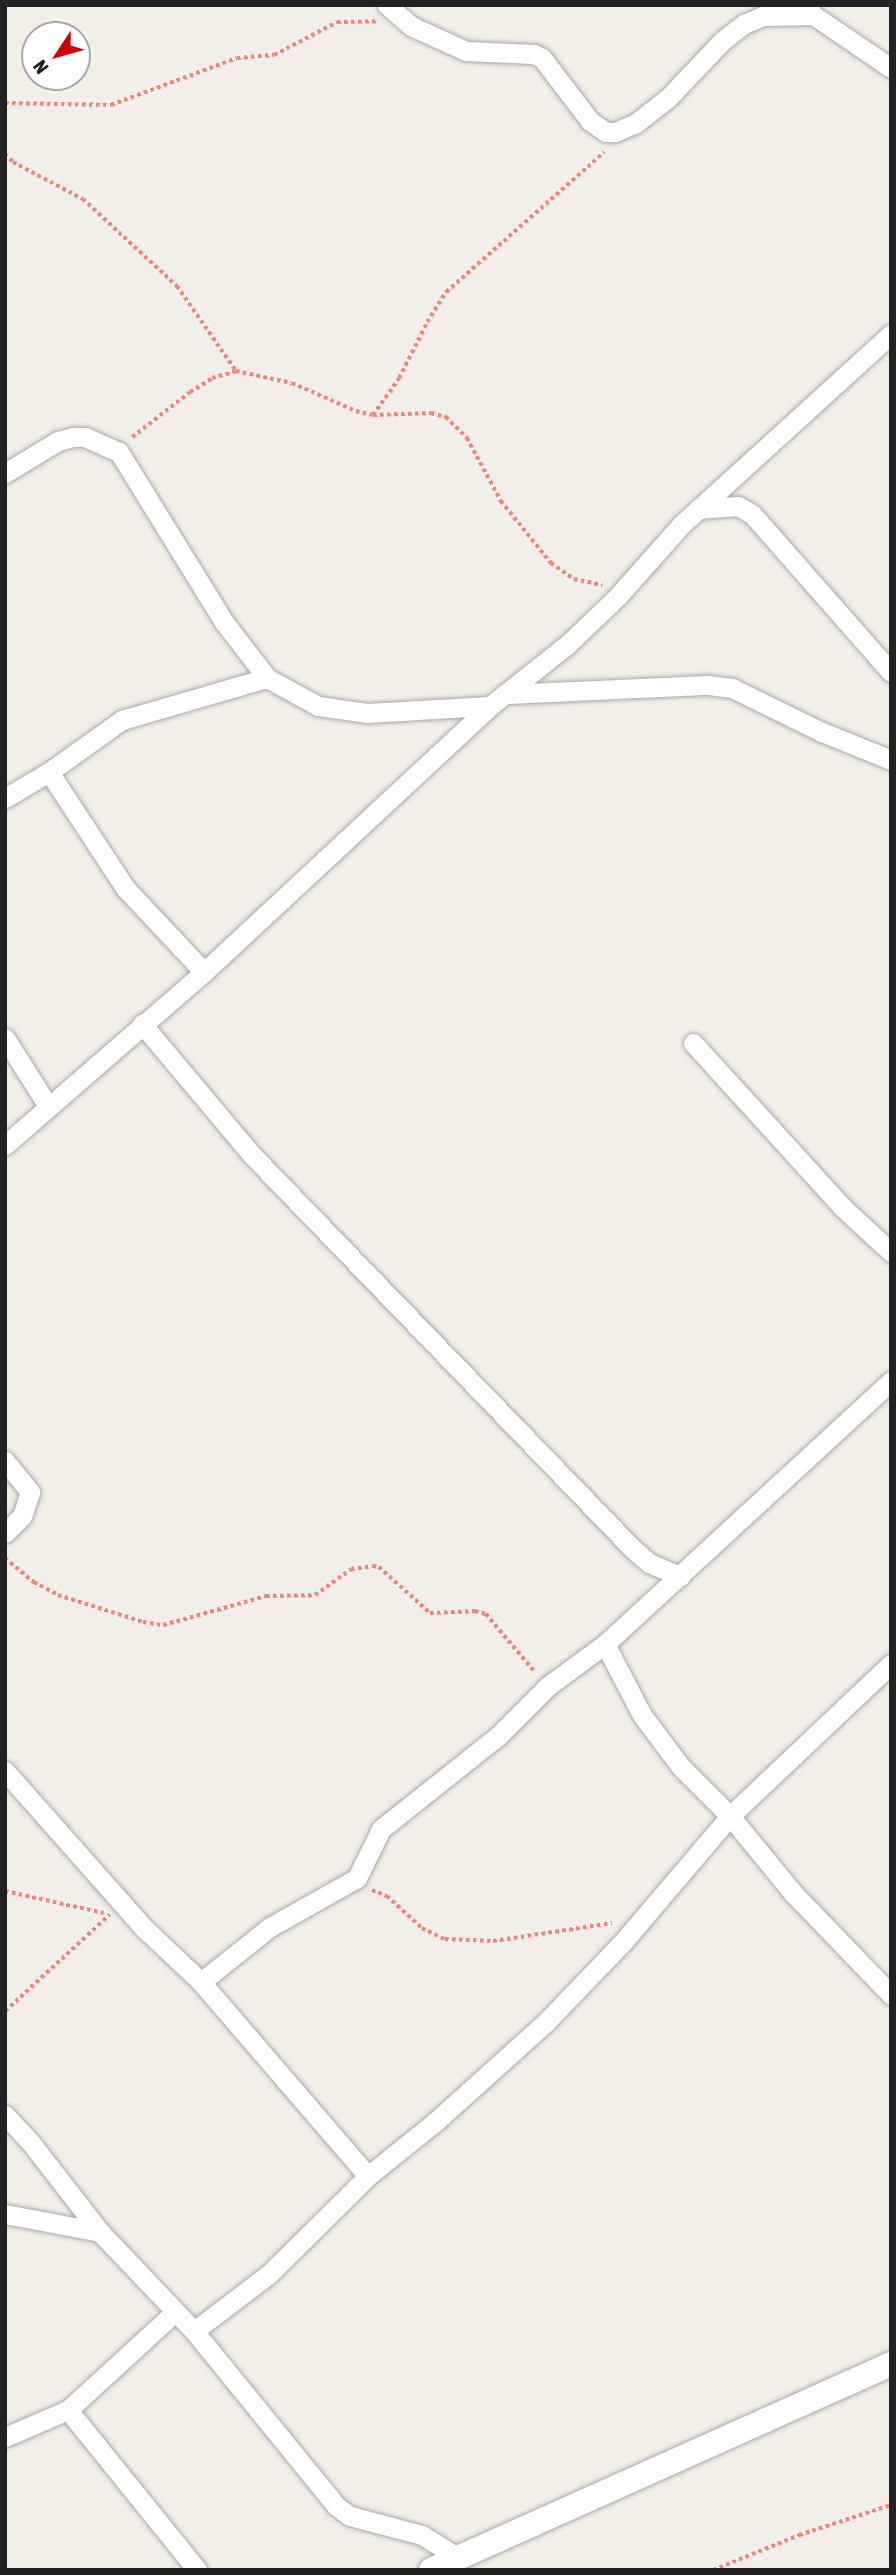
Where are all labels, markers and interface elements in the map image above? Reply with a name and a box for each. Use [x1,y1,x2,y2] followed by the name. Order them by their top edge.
[21,21,91,91] north arrow
[28,56,53,78] text: N

